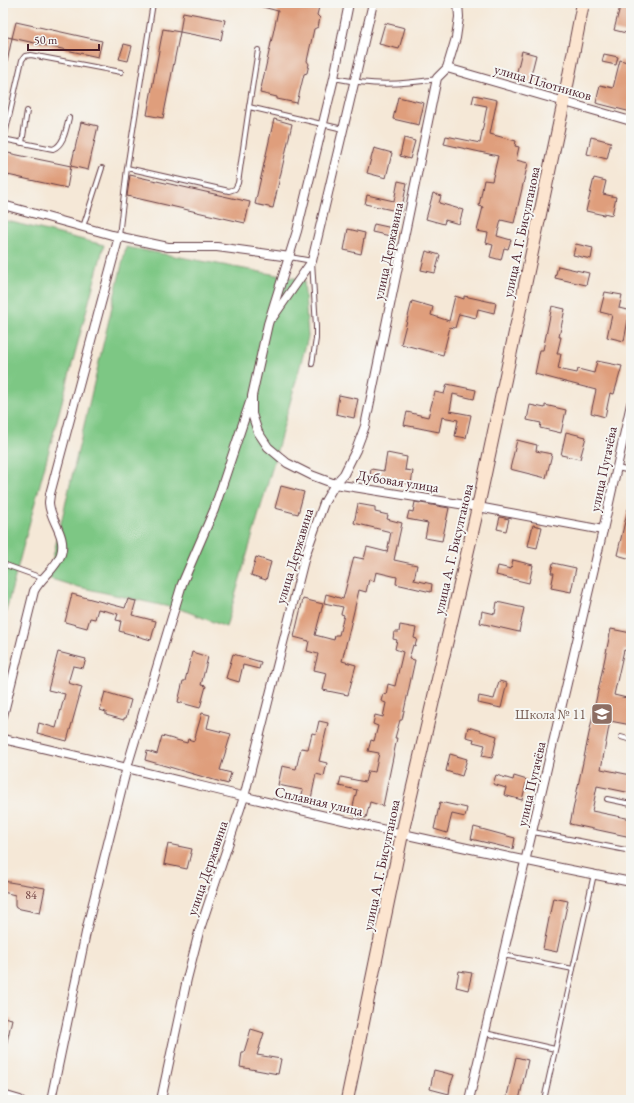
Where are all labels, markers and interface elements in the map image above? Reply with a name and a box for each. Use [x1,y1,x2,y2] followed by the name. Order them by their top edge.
[28,26,99,52] scale bar
[34,32,58,48] text: 50 m
[492,60,594,105] street label: улица Плотников
[498,164,544,299] street label: улица А. Г. Бисултанова
[369,200,407,301] street label: улица Державина
[585,424,621,513] street label: улица Пугачёва
[356,466,441,496] street label: Дубовая улица
[429,482,477,616] street label: улица А. Г. Бисултанова
[271,506,317,606] street label: улица Державина
[589,701,615,727] school or university icon: Школа № 11
[515,705,586,723] place label: Школа № 11
[512,739,550,828] street label: улица Пугачёва
[273,782,365,820] street label: Сплавная улица
[358,797,404,932] street label: улица А. Г. Бисултанова
[182,818,232,918] street label: улица Державина
[25,887,37,903] house number: 84

